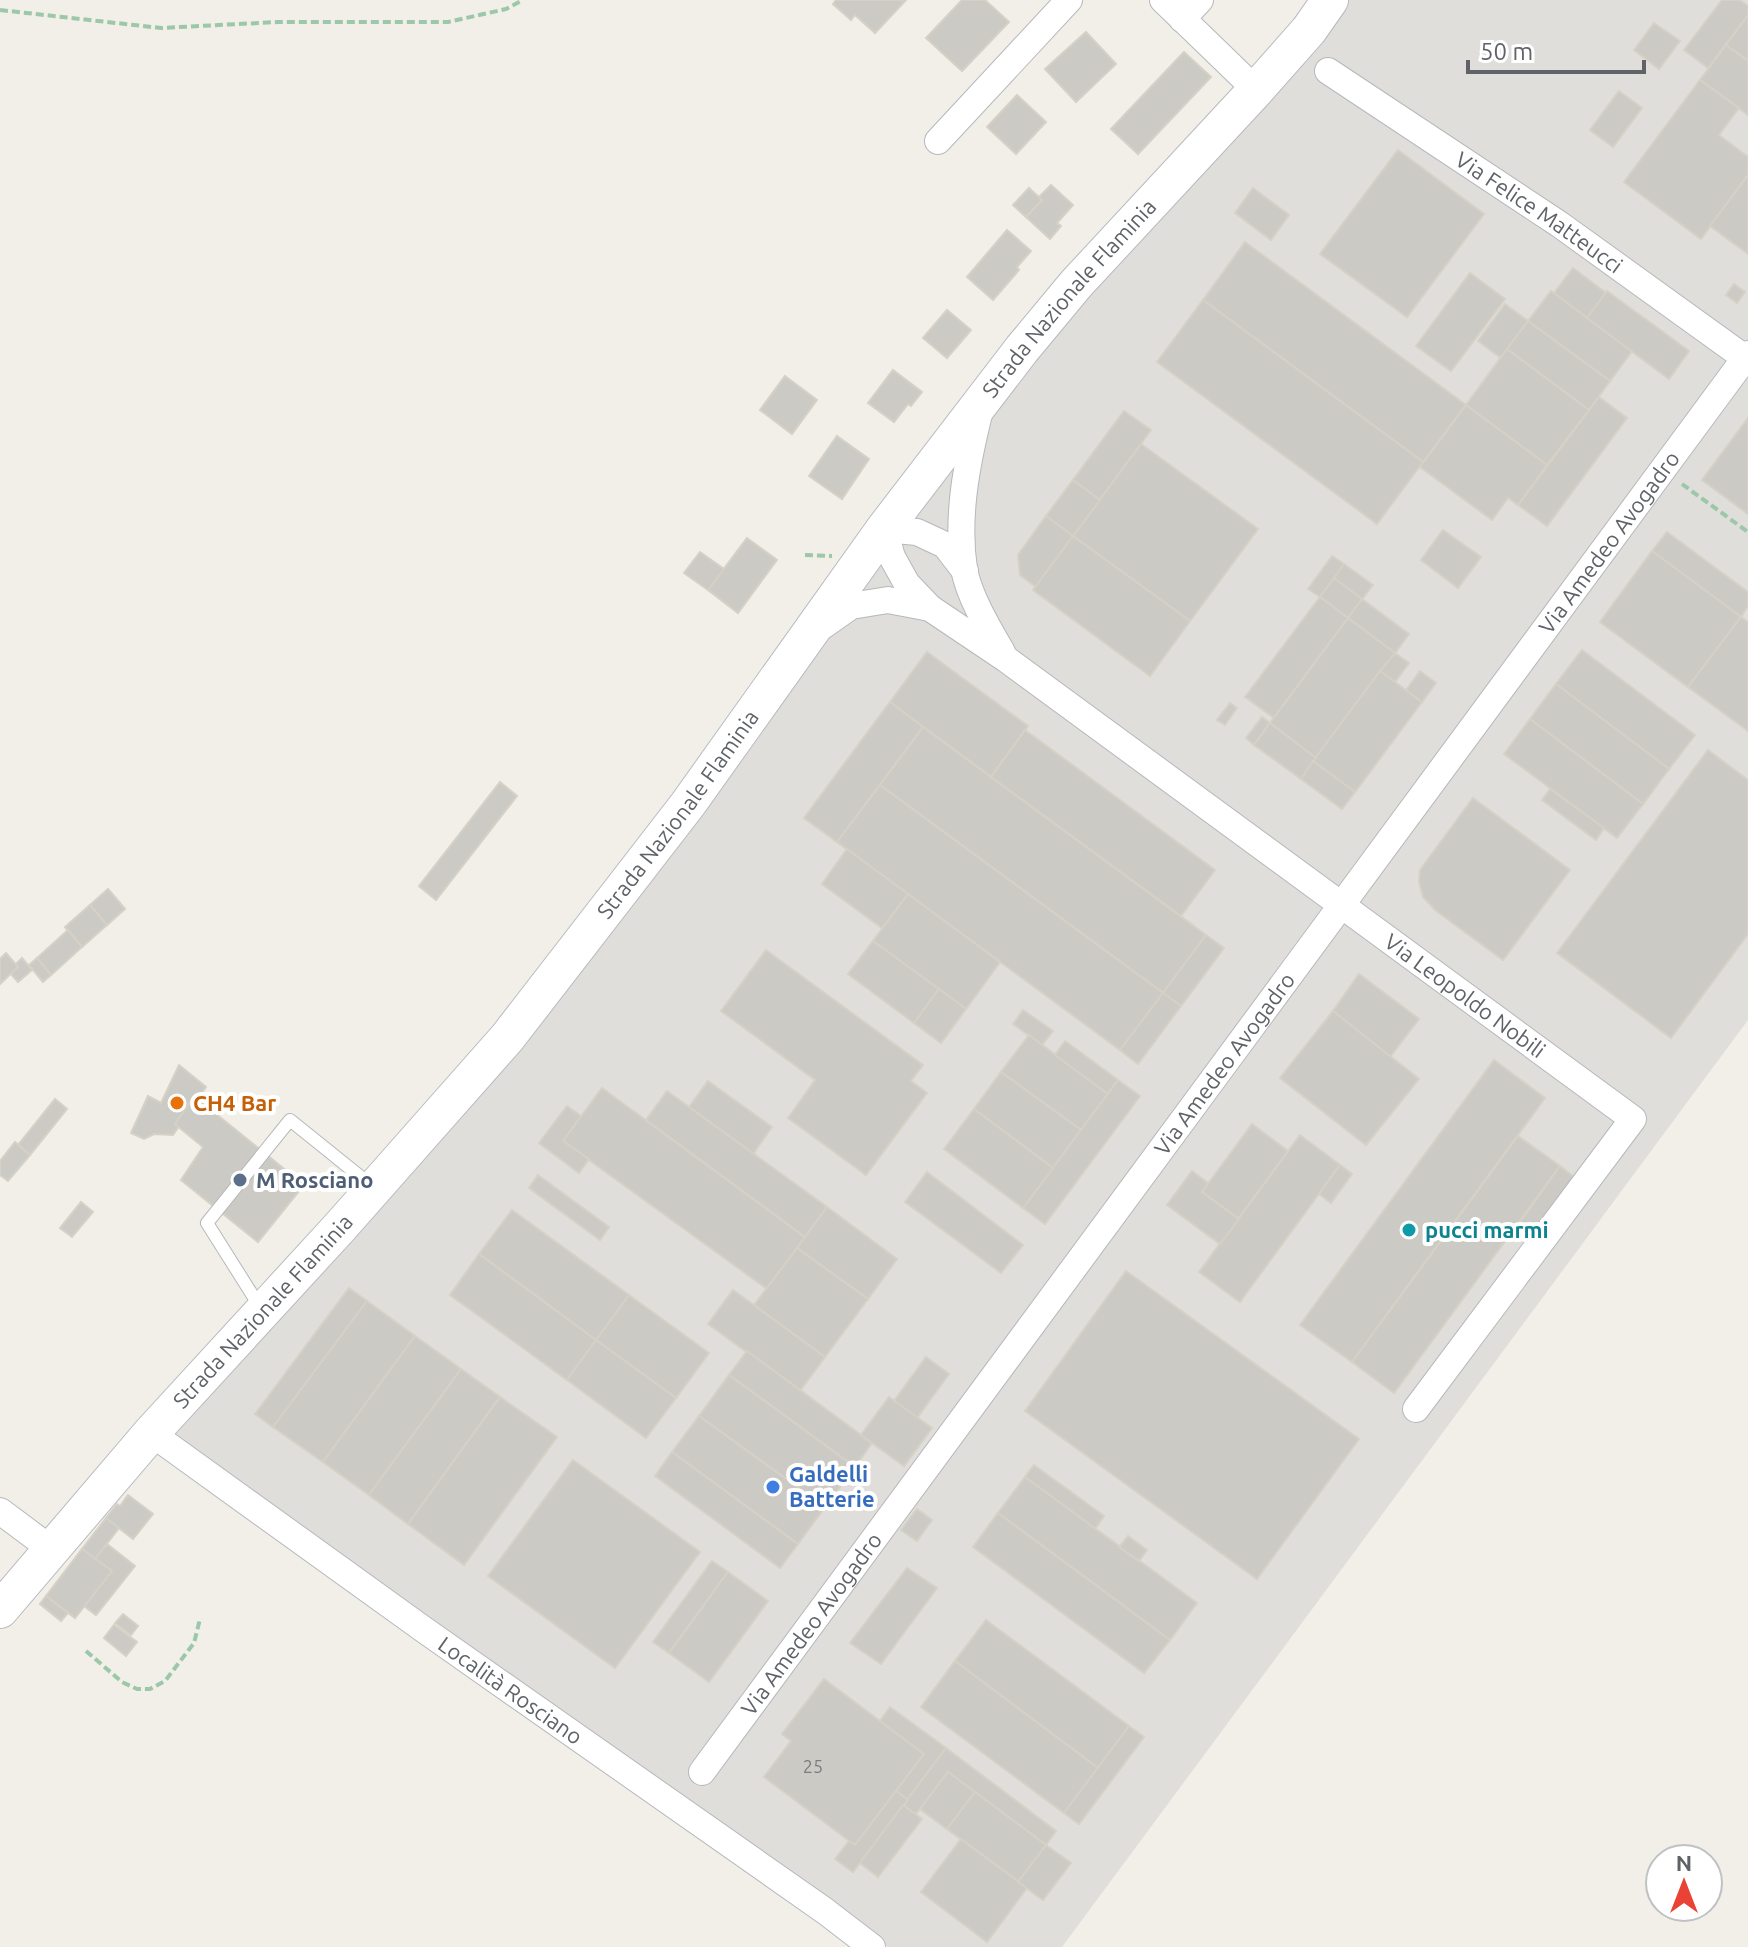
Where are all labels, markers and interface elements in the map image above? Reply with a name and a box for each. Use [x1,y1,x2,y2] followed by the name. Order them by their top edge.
[1468,24,1644,74] scale bar
[1480,38,1533,65] text: 50 m
[1451,146,1628,278] street label: Via Felice Matteucci
[977,193,1161,402] street label: Strada Nazionale Flaminia
[1533,446,1684,638] street label: Via Amedeo Avogadro
[591,705,763,923] street label: Strada Nazionale Flaminia
[1380,928,1550,1062] street label: Via Leopoldo Nobili
[1148,967,1299,1160] street label: Via Amedeo Avogadro
[193,1090,276,1115] place label: CH4 Bar
[168,1094,186,1112] marker: CH4 Bar
[256,1167,373,1192] place label: M Rosciano
[231,1171,249,1189] marker: M Rosciano
[167,1209,357,1413] street label: Strada Nazionale Flaminia
[1425,1217,1549,1242] place label: pucci marmi
[1400,1221,1418,1239] marker: pucci marmi
[789,1461,875,1511] place label: Galdelli Batterie
[764,1478,782,1496] marker: Galdelli Batterie
[735,1528,886,1720] street label: Via Amedeo Avogadro
[434,1631,587,1749] street label: Località Rosciano
[803,1756,823,1776] house number: 25
[1644,1843,1724,1923] north arrow
[1676,1850,1692,1875] text: N

